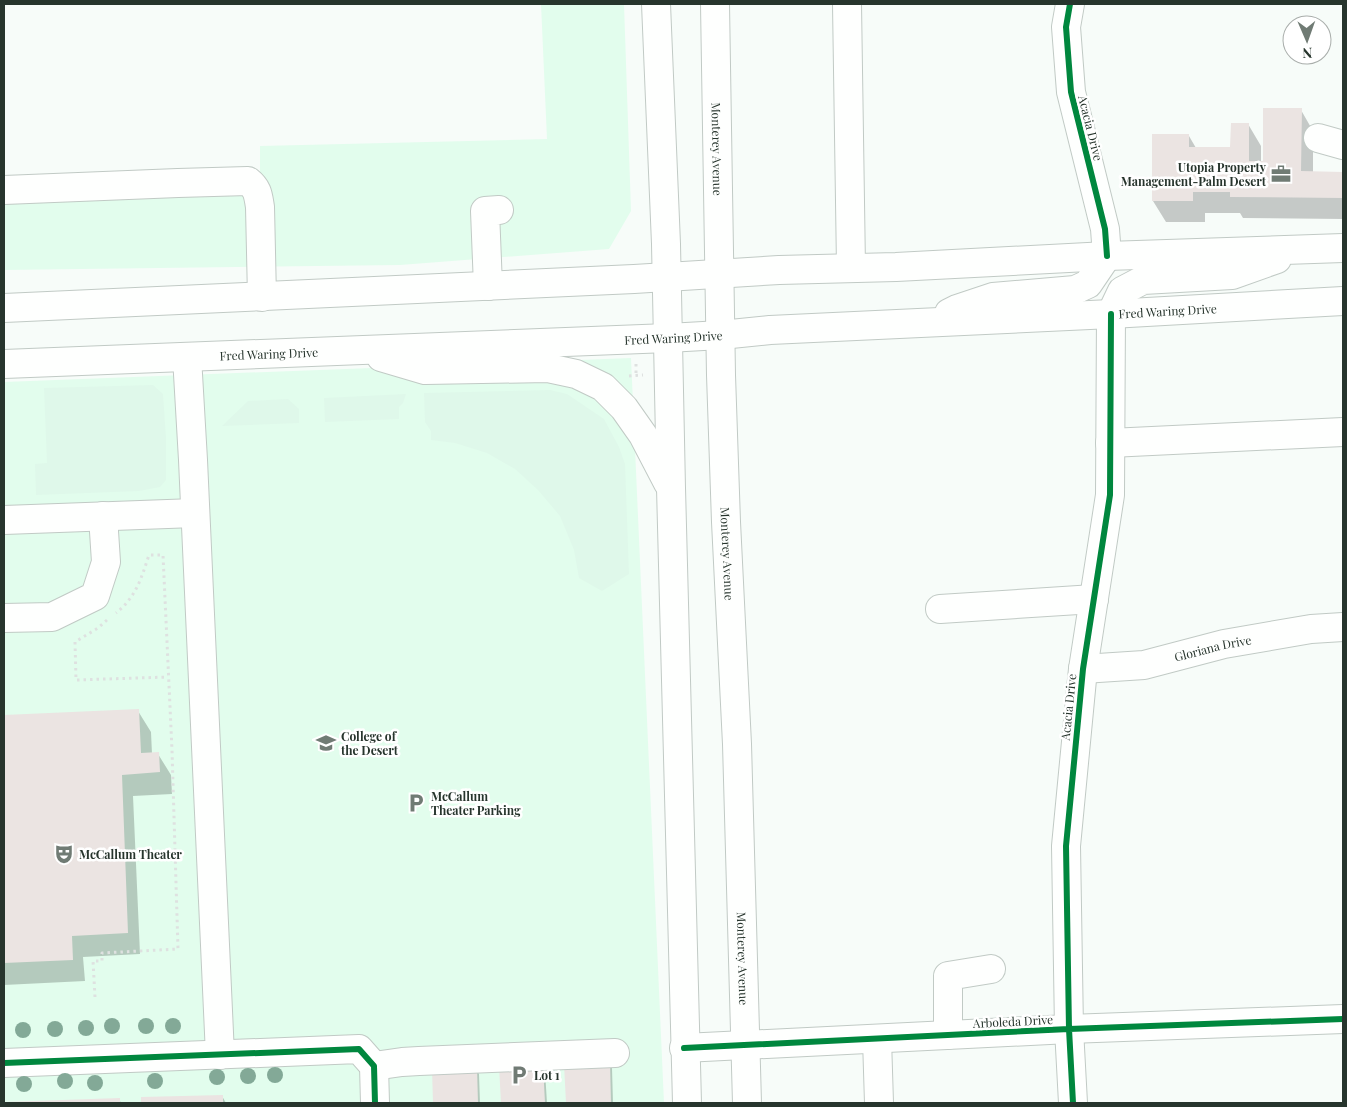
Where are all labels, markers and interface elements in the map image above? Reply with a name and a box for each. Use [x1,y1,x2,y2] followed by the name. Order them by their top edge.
[1282,15,1332,65] north arrow
[1302,44,1313,63] text: N
[1075,93,1107,162] street label: Acacia Drive
[709,102,726,196] street label: Monterey Avenue
[1121,159,1267,189] place label: Utopia Property Management-Palm Desert
[1270,163,1292,185] office icon: Utopia Property Management-Palm Desert
[1118,300,1217,322] street label: Fred Waring Drive
[624,327,723,348] street label: Fred Waring Drive
[219,344,318,364] street label: Fred Waring Drive
[718,507,738,601] street label: Monterey Avenue
[1173,631,1252,665] street label: Gloriana Drive
[1056,673,1079,742] street label: Acacia Drive
[340,728,399,758] place label: College of the Desert
[315,732,337,754] school or university icon: College of the Desert
[431,788,521,818] place label: McCallum Theater Parking
[405,792,427,814] parking icon: McCallum Theater Parking
[53,843,75,865] theatre icon: McCallum Theater
[79,846,182,862] place label: McCallum Theater
[734,912,752,1005] street label: Monterey Avenue
[971,1011,1054,1031] street label: Arboleda Drive
[508,1064,530,1086] parking icon: Lot 1
[534,1067,560,1083] place label: Lot 1

